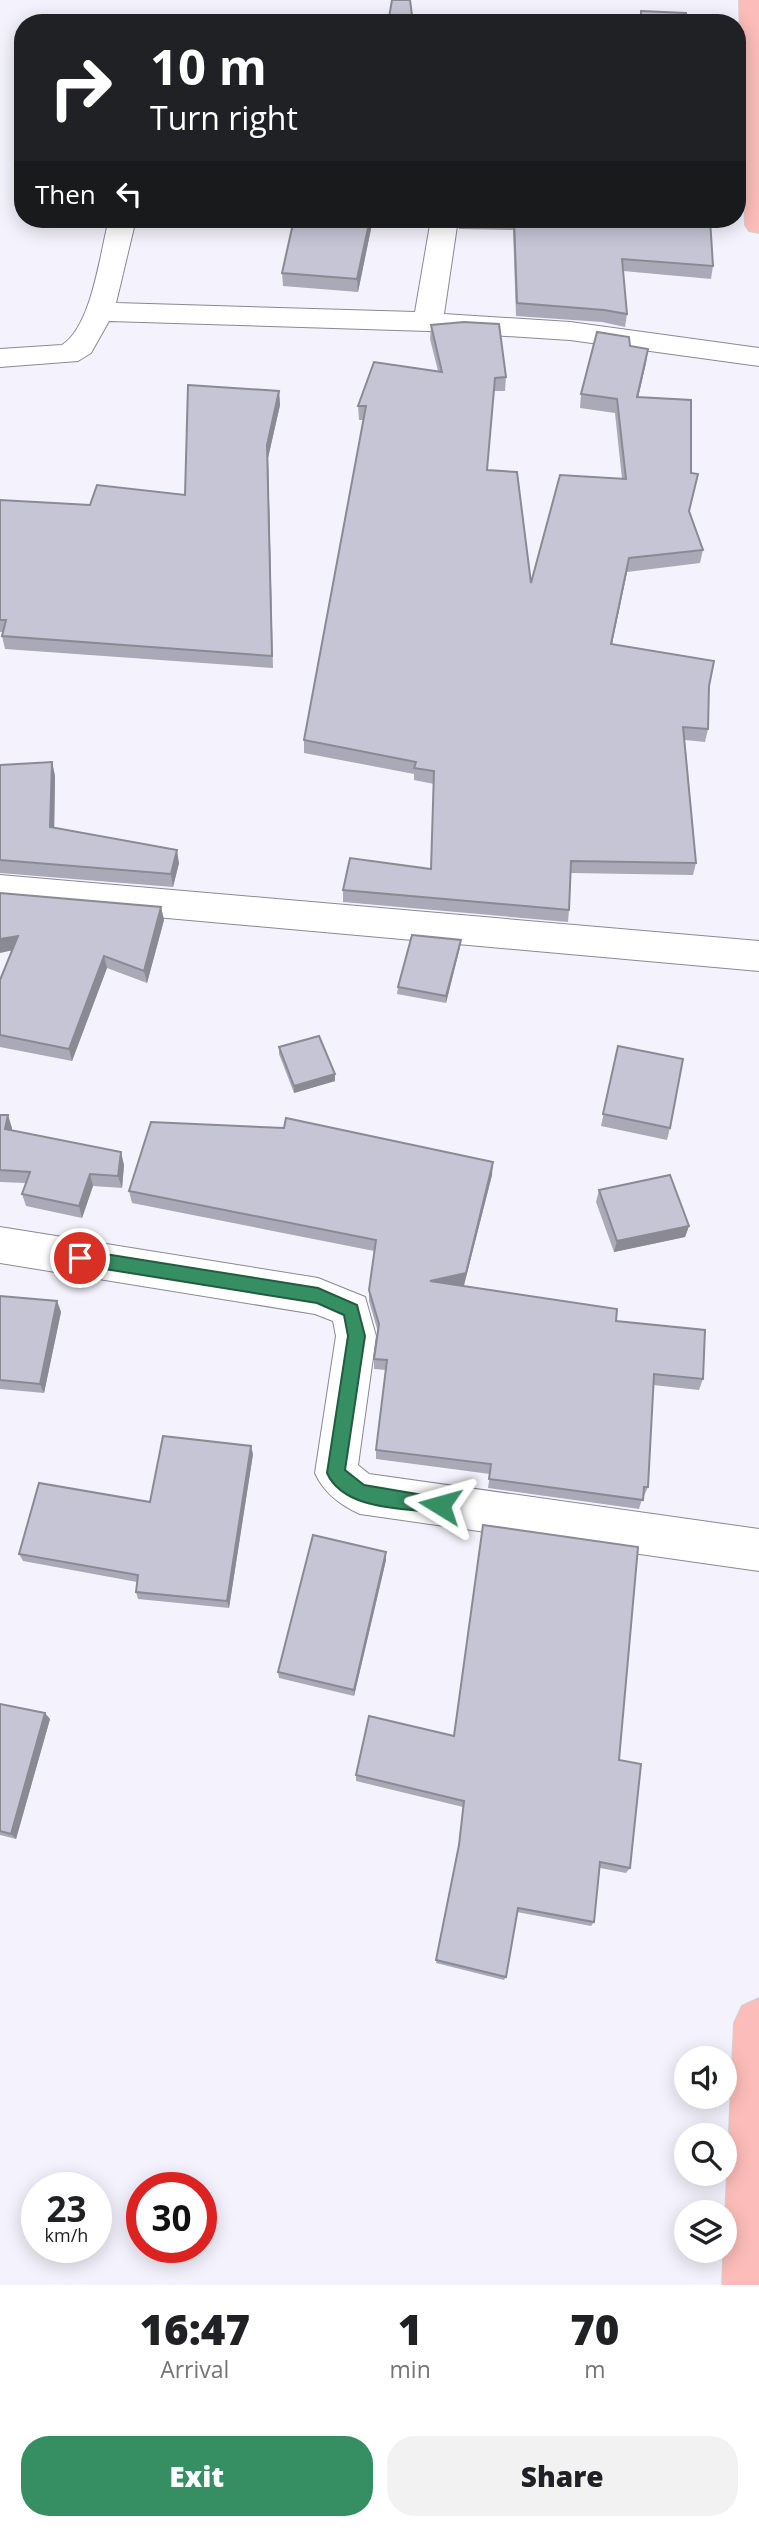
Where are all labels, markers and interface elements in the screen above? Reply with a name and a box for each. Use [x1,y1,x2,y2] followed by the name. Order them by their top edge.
[150,33,267,99] text: 10 m
[35,42,126,133] icon: right
[150,96,298,139] text: Turn right
[110,175,148,213] icon: left
[35,176,96,212] text: Then
[50,1228,110,1288] pin
[61,1239,99,1277] icon: arrive
[403,1468,477,1542] position arrow
[674,2046,737,2263] map controls
[674,2046,737,2109] button: sound
[674,2123,737,2186] button: search
[126,2172,217,2263] speed limit sign: 30
[46,2185,87,2232] text: 23
[674,2200,737,2263] button: layers
[45,2223,88,2247] text: km/h
[139,2300,250,2357] text: 16:47
[398,2300,422,2357] text: 1
[570,2300,619,2357] text: 70
[160,2353,229,2385] text: Arrival
[390,2353,431,2385] text: min
[584,2353,606,2385] text: m
[21,2436,373,2516] button: Exit
[387,2436,738,2516] button: Share

